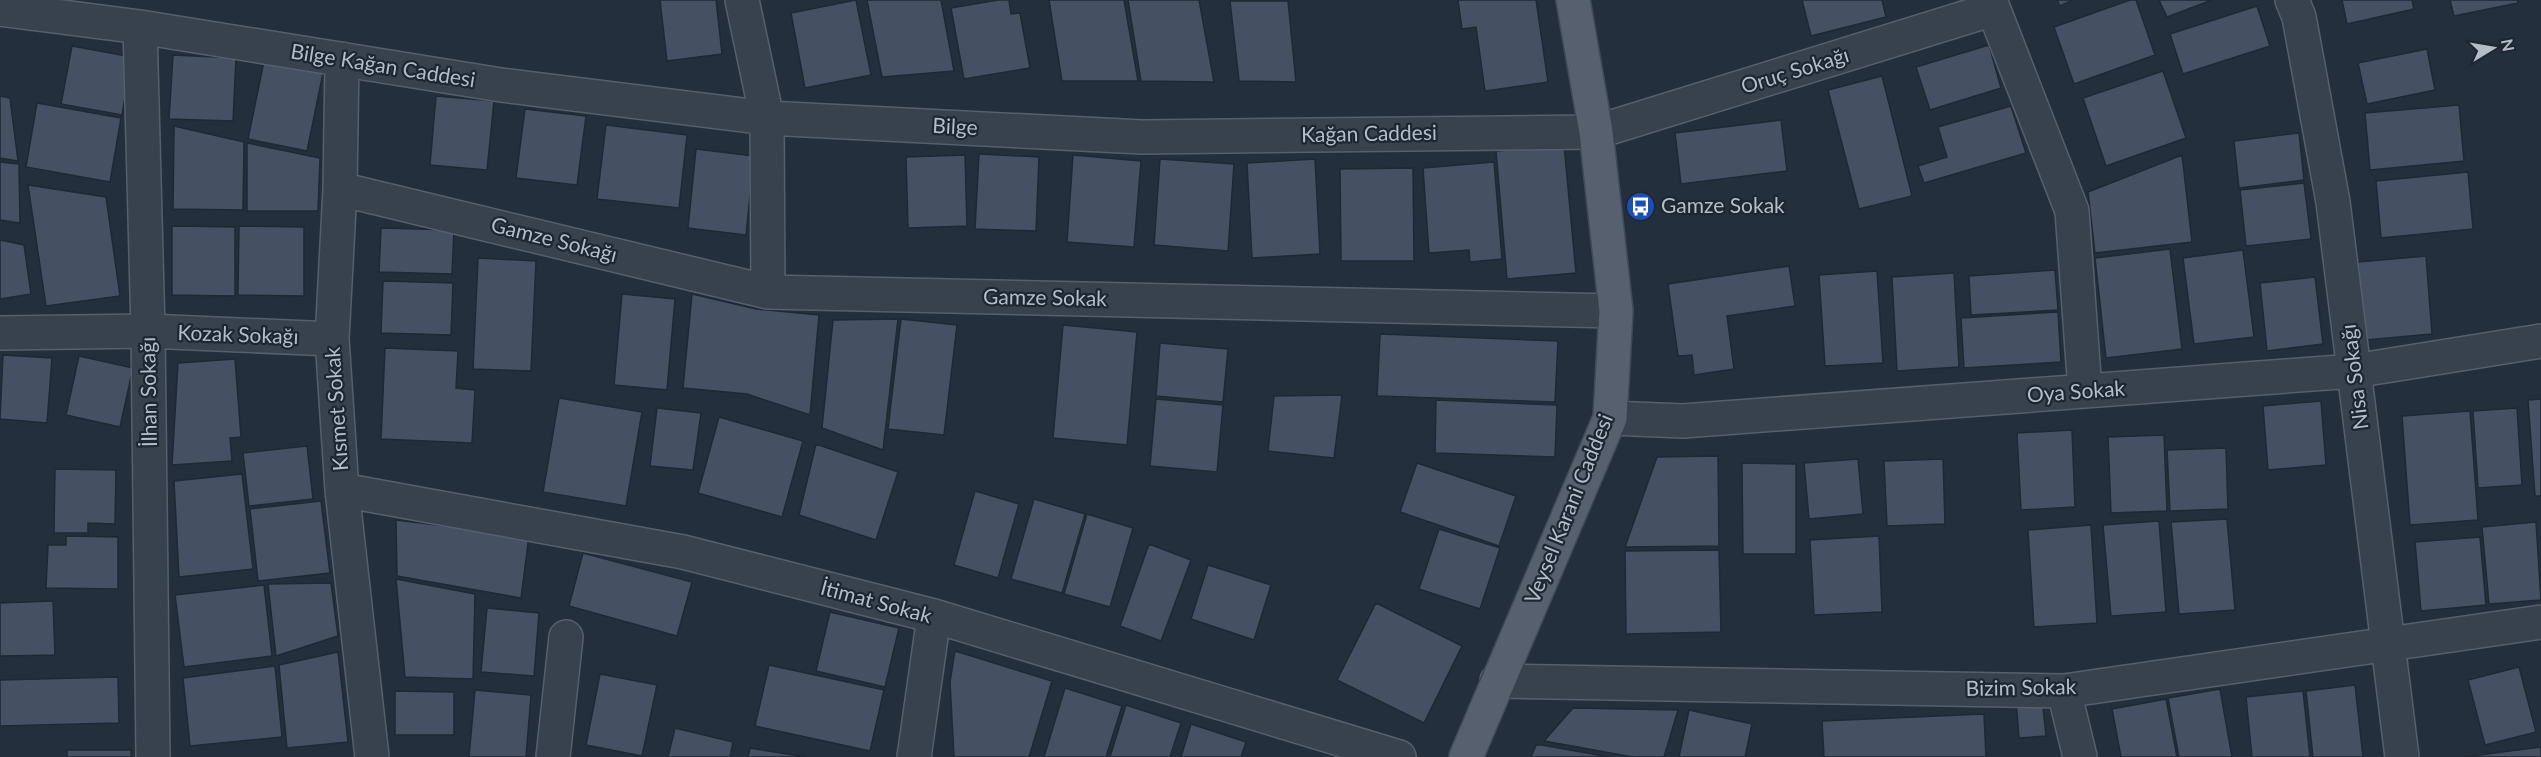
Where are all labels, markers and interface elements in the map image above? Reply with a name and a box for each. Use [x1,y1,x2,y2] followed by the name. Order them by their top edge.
[2463,18,2523,78] north arrow
[2498,37,2519,53] text: N
[289,38,477,91] street label: Bilge Kağan Caddesi
[1738,41,1852,98] street label: Oruç Sokağı
[932,112,978,139] street label: Bilge
[1301,119,1437,146] street label: Kağan Caddesi
[1624,190,1656,222] bus stop icon: Gamze Sokak
[1661,192,1785,217] place label: Gamze Sokak
[489,211,620,266] street label: Gamze Sokağı
[983,283,1107,310] street label: Gamze Sokak
[177,319,299,348] street label: Kozak Sokağı
[2335,323,2372,431] street label: Nisa Sokağı
[134,337,161,447] street label: İlhan Sokağı
[319,346,352,472] street label: Kısmet Sokak
[2026,375,2126,406] street label: Oya Sokak
[1518,410,1617,607] street label: Veysel Karani Caddesi
[818,574,935,627] street label: İtimat Sokak
[1965,673,2077,700] street label: Bizim Sokak

